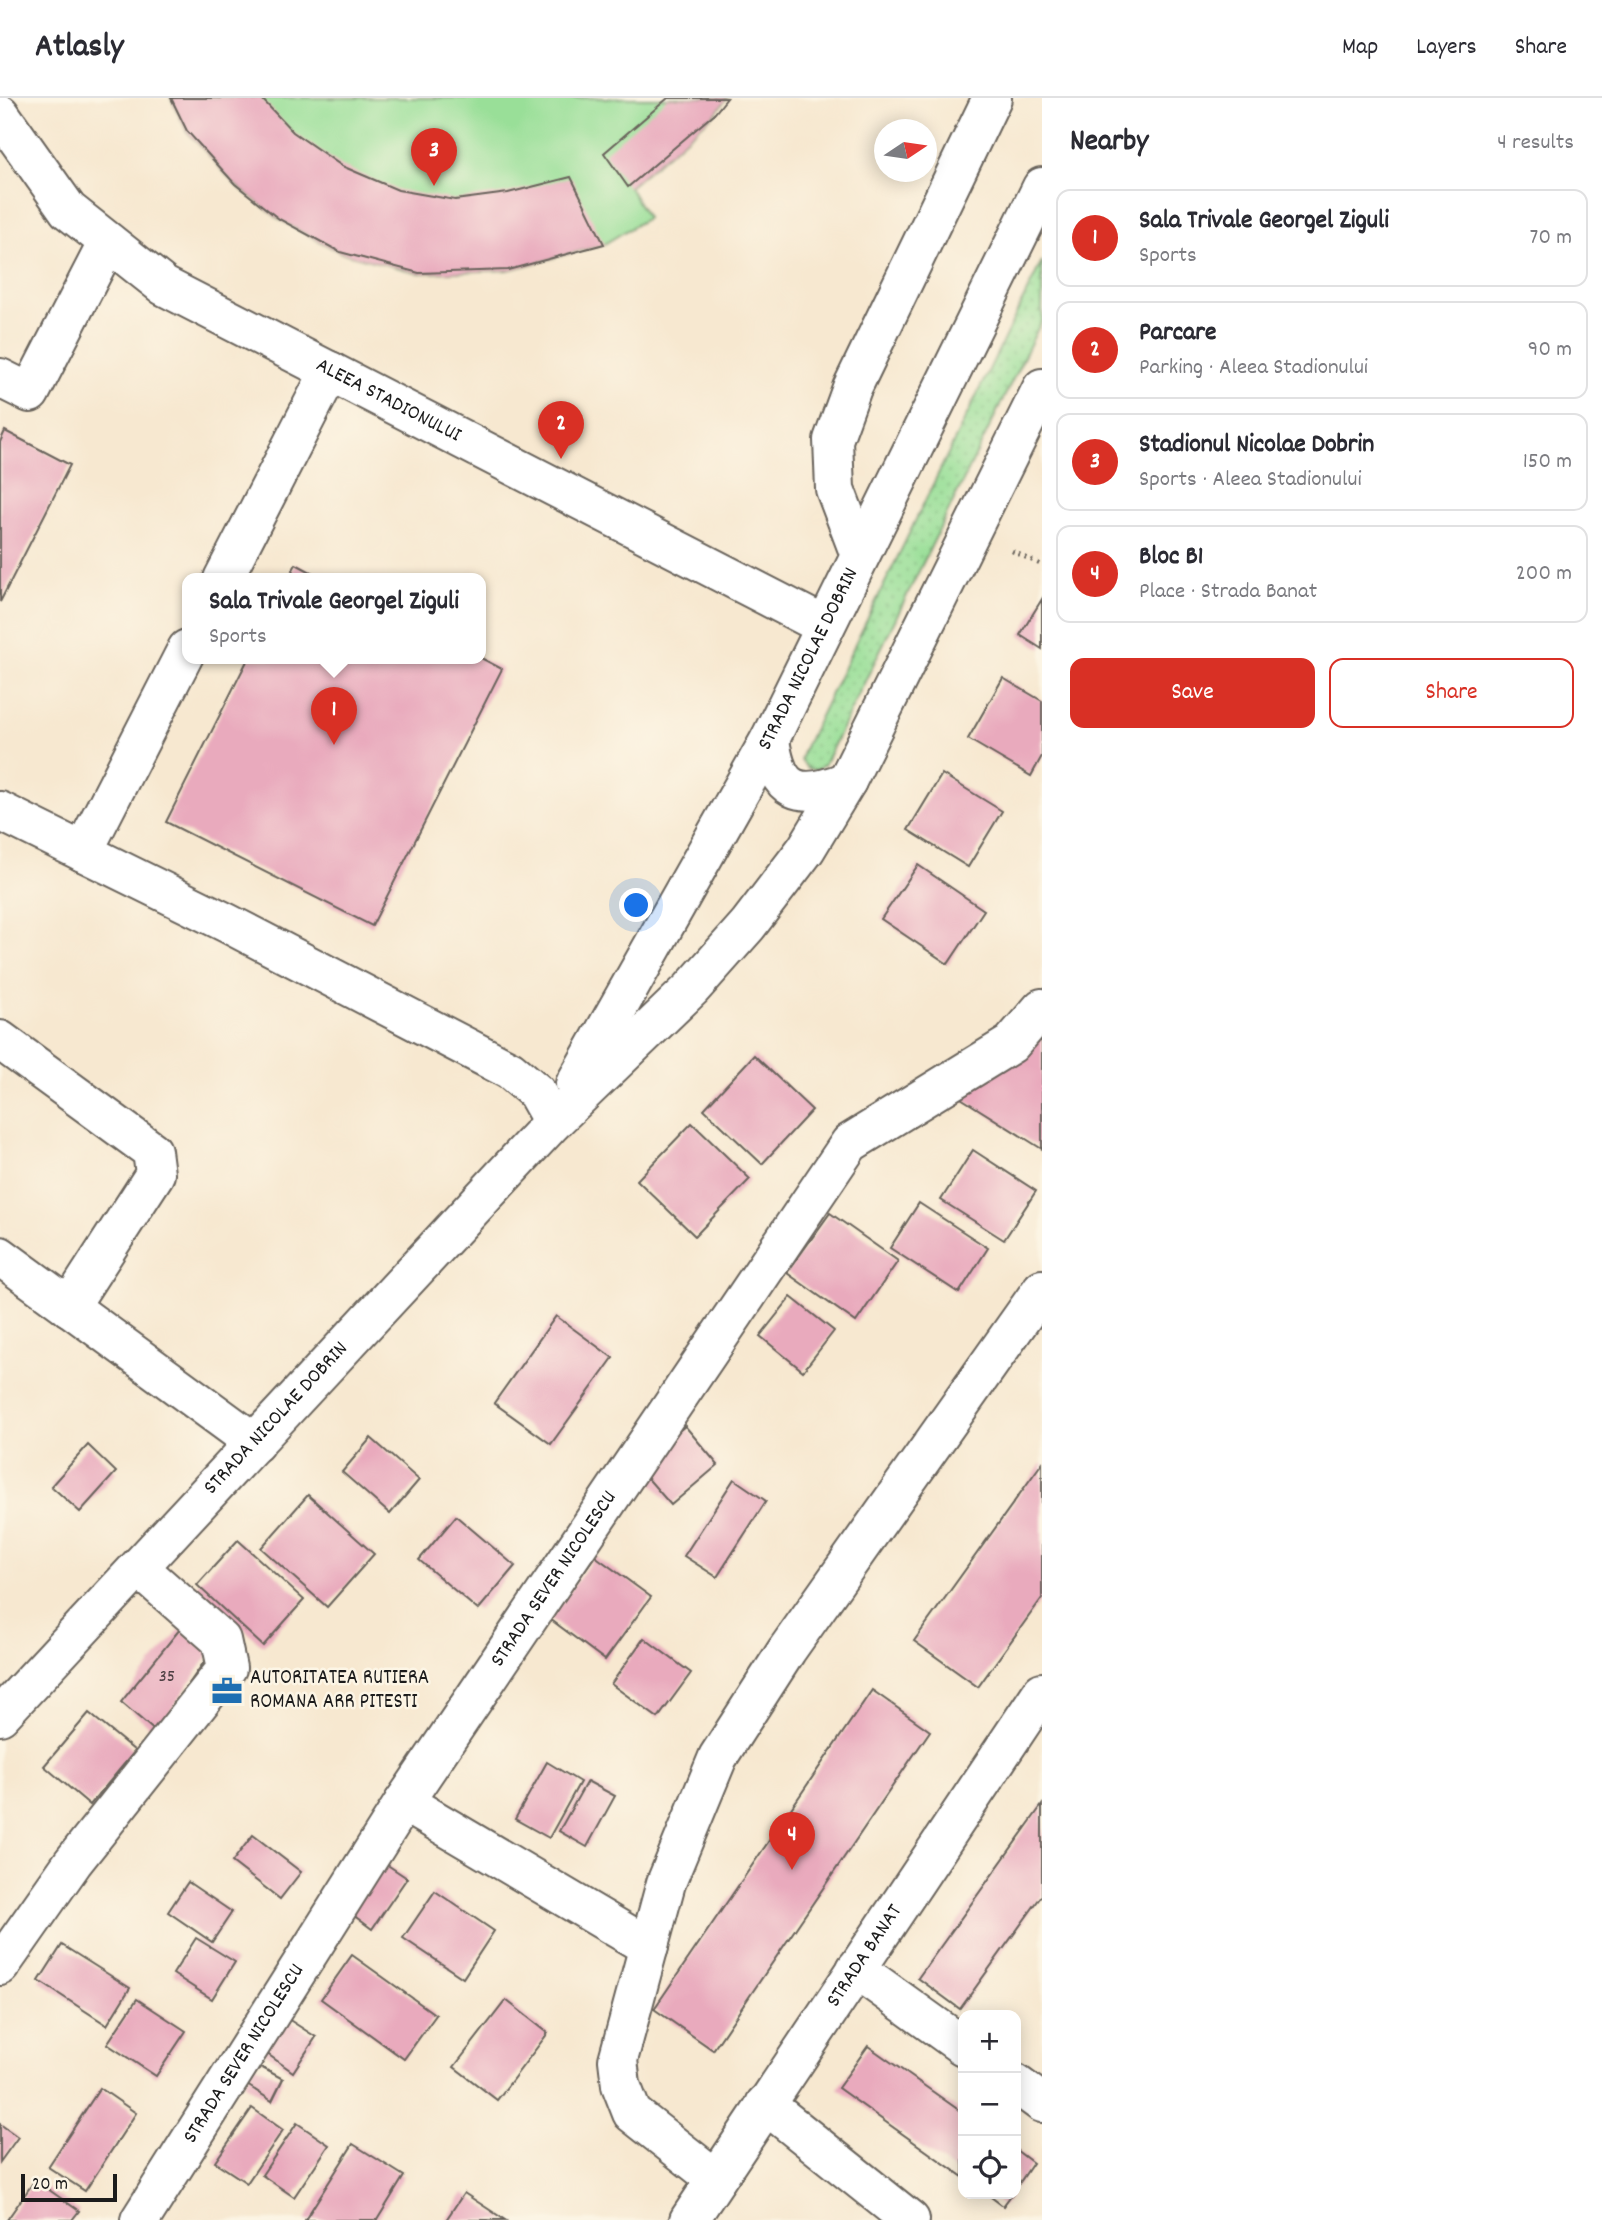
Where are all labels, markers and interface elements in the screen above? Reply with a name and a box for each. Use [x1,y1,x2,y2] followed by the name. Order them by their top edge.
[35,25,124,72] text: Atlasly
[1342,31,1378,65] text: Map
[1416,31,1477,65] text: Layers
[1515,31,1567,65] text: Share
[874,119,937,182] north arrow
[1070,122,1148,165] text: Nearby
[1497,127,1574,160] text: 4 results
[411,128,457,186] pin: 3
[1139,203,1389,240] text: Sala Trivale Georgel Ziguli
[1092,222,1098,255] text: 1
[1530,222,1572,255] text: 70 m
[1139,240,1197,273] text: Sports
[1139,315,1216,352] text: Parcare
[1090,334,1100,367] text: 2
[1528,334,1572,367] text: 90 m
[310,351,466,451] street label: ALEEA STADIONULUI
[1139,352,1368,385] text: Parking · Aleea Stadionului
[538,401,584,459] pin: 2
[1139,427,1374,464] text: Stadionul Nicolae Dobrin
[1090,446,1100,479] text: 3
[1523,446,1572,479] text: 150 m
[1139,464,1362,497] text: Sports · Aleea Stadionului
[1139,539,1204,576] text: Bloc B1
[1090,558,1100,591] text: 4
[1516,558,1572,591] text: 200 m
[751,563,867,756] street label: STRADA NICOLAE DOBRIN
[182,573,486,664] popup
[1139,576,1317,609] text: Place · Strada Banat
[209,584,459,621] text: Sala Trivale Georgel Ziguli
[209,621,267,654] text: Sports
[1070,658,1315,728] button: Save
[1329,658,1574,728] button: Share
[311,687,357,745] pin: 1
[619,888,653,922] your location
[197,1335,356,1502] street label: STRADA NICOLAE DOBRIN
[484,1485,625,1674] street label: STRADA SEVER NICOLESCU
[250,1664,429,1718] place label: AUTORITATEA RUTIERA ROMANA ARR PITESTI
[159,1665,175,1690] house number: 35
[210,1674,244,1708] office icon: AUTORITATEA RUTIERA ROMANA ARR PITESTI
[769,1812,815,1870] pin: 4
[820,1899,911,2014] street label: STRADA BANAT
[177,1959,313,2150] street label: STRADA SEVER NICOLESCU
[958,2010,1021,2199] map controls
[958,2010,1021,2073] button: +
[958,2073,1021,2136] button: −
[958,2136,1021,2199] button: locate
[21,2171,117,2203] scale bar
[32,2172,68,2199] text: 20 m

